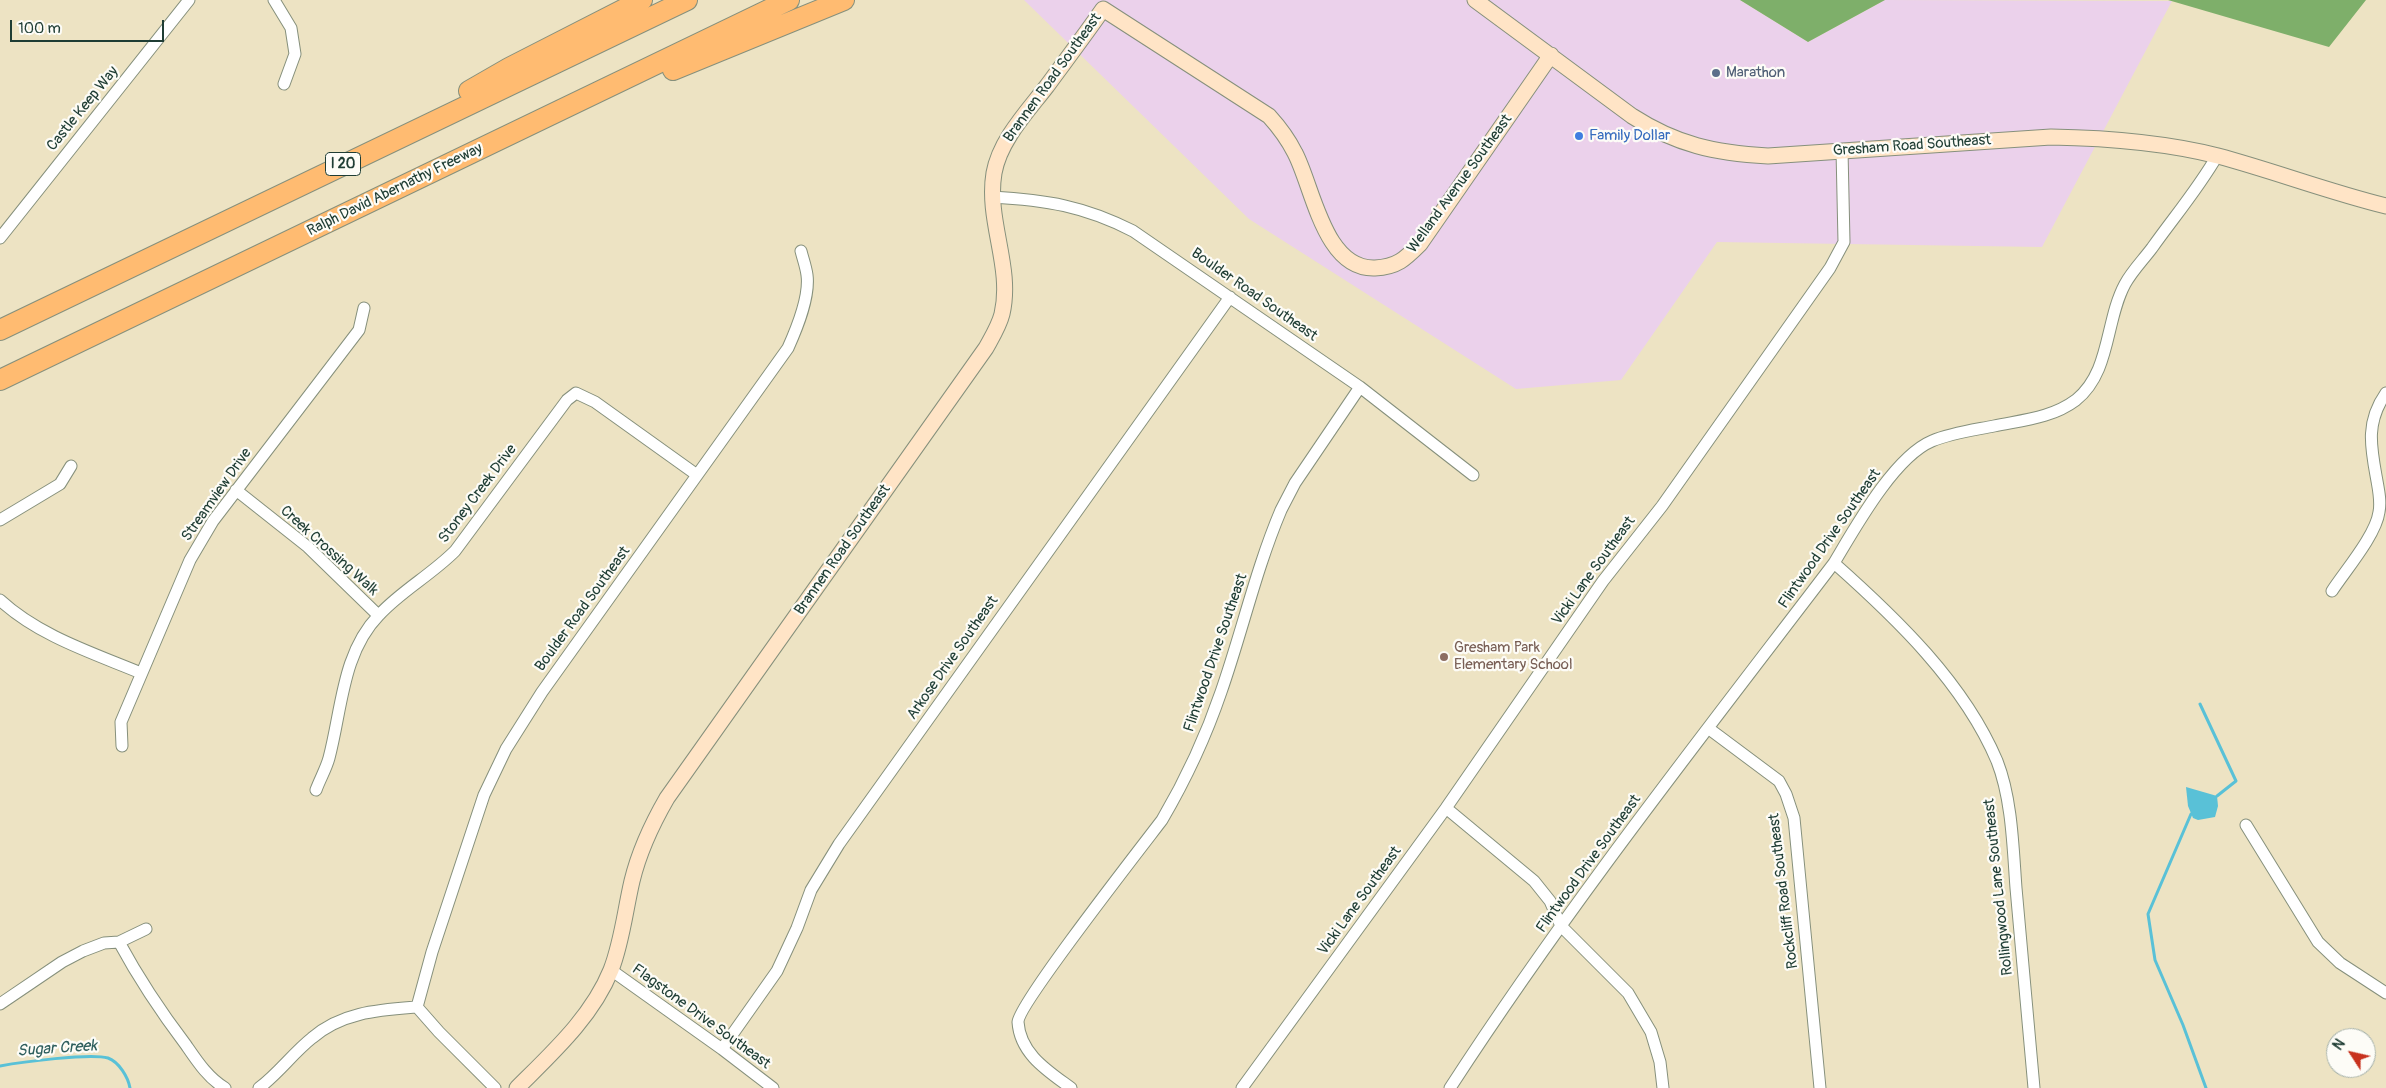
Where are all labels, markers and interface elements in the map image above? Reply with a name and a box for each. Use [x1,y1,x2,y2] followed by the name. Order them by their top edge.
[12,10,166,42] scale bar
[1000,10,1106,146] street label: Brannen Road Southeast
[18,19,61,38] text: 100 m
[43,63,123,155] street label: Castle Keep Way
[1726,64,1785,82] place label: Marathon
[1710,67,1722,79] marker: Marathon
[1404,111,1516,257] street label: Welland Avenue Southeast
[1589,127,1670,145] place label: Family Dollar
[1573,130,1585,142] marker: Family Dollar
[1832,131,1992,161] street label: Gresham Road Southeast
[304,140,486,240] street label: Ralph David Abernathy Freeway
[326,152,360,175] road number: I 20
[1187,245,1321,345] street label: Boulder Road Southeast
[435,441,521,547] street label: Stoney Creek Drive
[178,445,256,545] street label: Streamview Drive
[1775,466,1885,612] street label: Flintwood Drive Southeast
[791,481,895,619] street label: Brannen Road Southeast
[276,502,382,600] street label: Creek Crossing Walk
[1548,513,1640,629] street label: Vicki Lane Southeast
[532,543,634,675] street label: Boulder Road Southeast
[1180,572,1252,734] street label: Flintwood Drive Southeast
[904,593,1002,723] street label: Arkose Drive Southeast
[1454,639,1572,674] place label: Gresham Park Elementary School
[1438,651,1450,663] marker: Gresham Park Elementary School
[1533,791,1645,937] street label: Flintwood Drive Southeast
[1981,798,2017,976] street label: Rollingwood Lane Southeast
[1766,812,1802,970] street label: Rockcliff Road Southeast
[1314,843,1406,959] street label: Vicki Lane Southeast
[628,961,774,1073] street label: Flagstone Drive Southeast
[2326,1028,2376,1078] north arrow
[2329,1036,2349,1053] text: N
[17,1037,97,1061] water label: Sugar Creek

